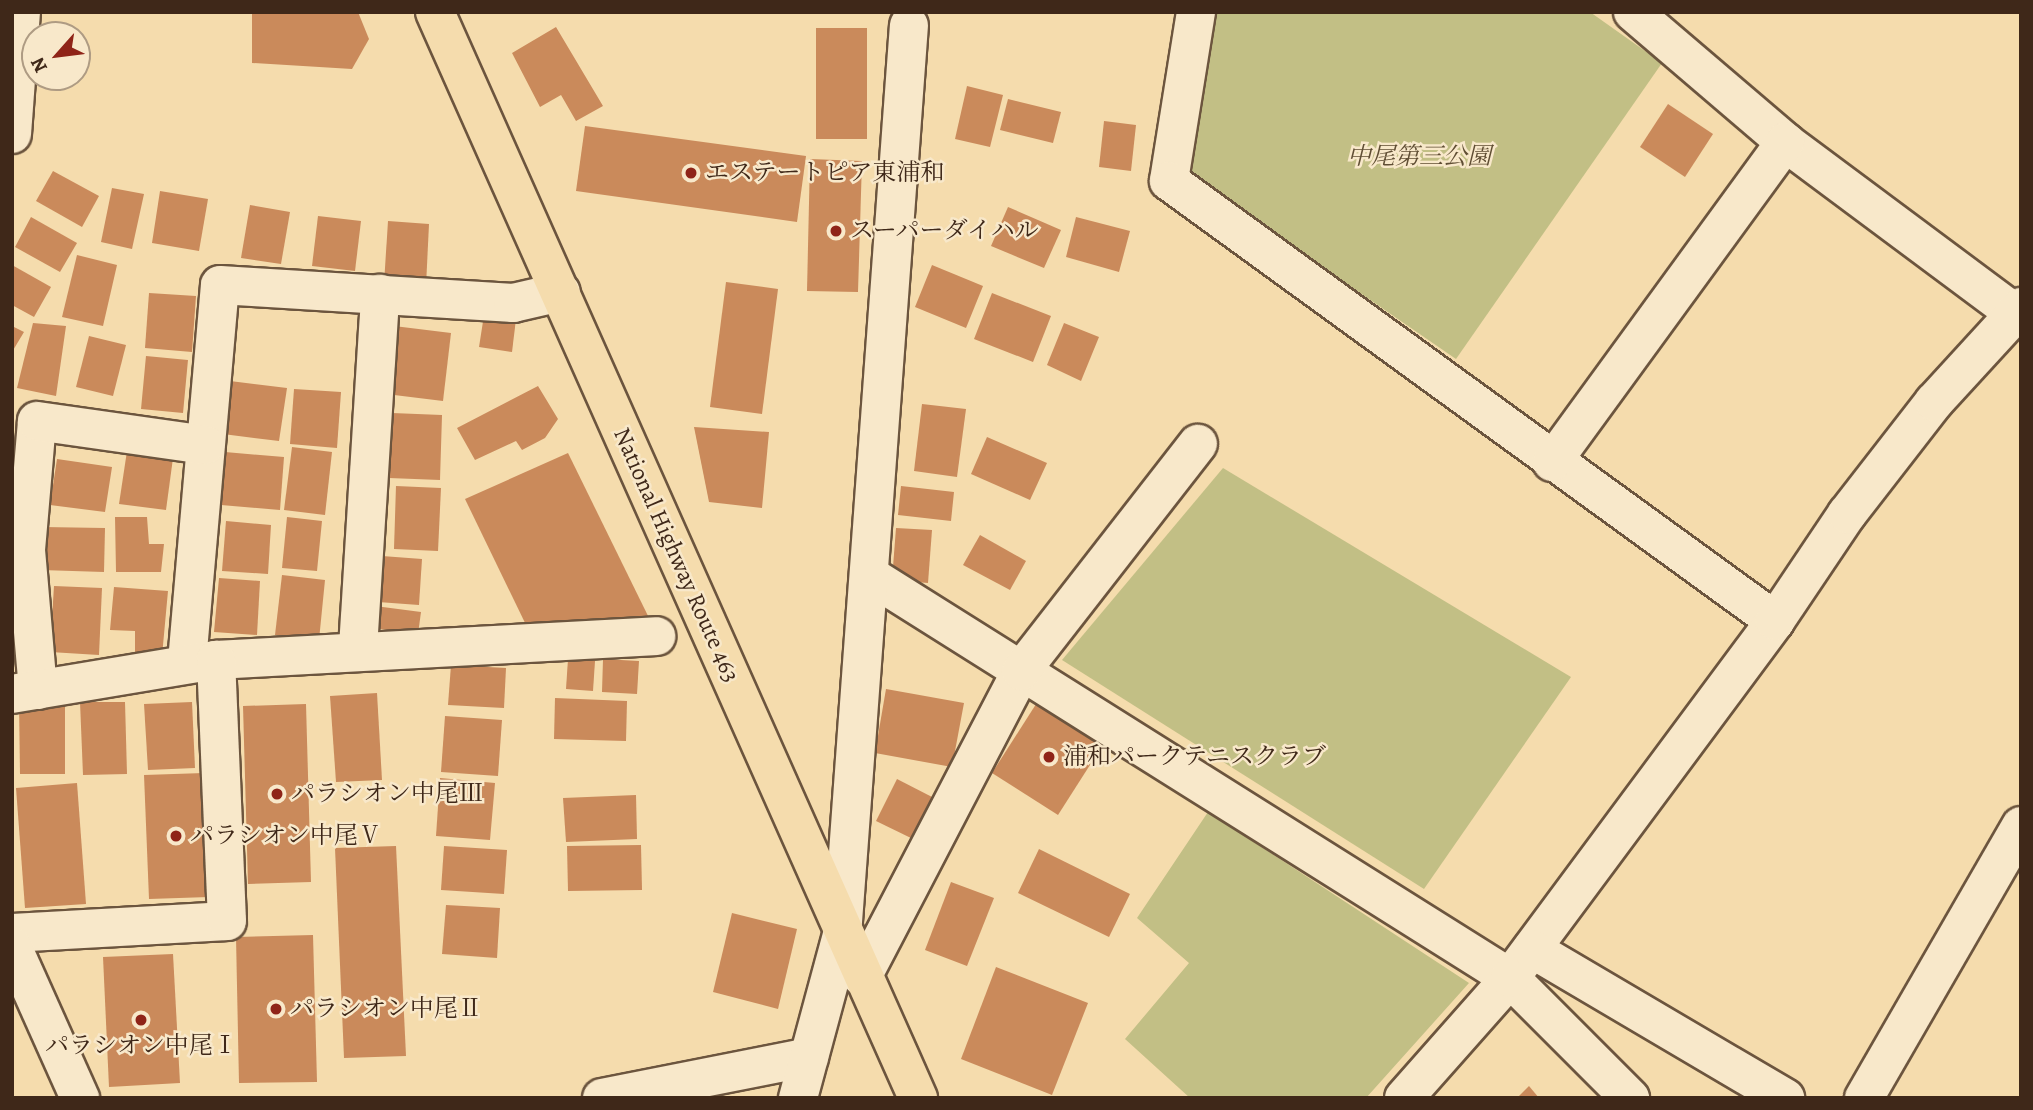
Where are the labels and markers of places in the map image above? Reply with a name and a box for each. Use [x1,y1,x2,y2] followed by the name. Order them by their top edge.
[705,159,945,187] place label: エステートピア東浦和
[683,165,699,181] marker: エステートピア東浦和
[850,217,1041,245] place label: スーパーダイハル
[828,223,844,239] marker: スーパーダイハル
[1063,743,1327,771] place label: 浦和パークテニスクラブ
[1041,749,1057,765] marker: 浦和パークテニスクラブ
[291,780,483,808] place label: パラシオン中尾Ⅲ
[269,786,285,802] marker: パラシオン中尾Ⅲ
[190,822,382,850] place label: パラシオン中尾Ⅴ
[168,828,184,844] marker: パラシオン中尾Ⅴ
[290,995,482,1023] place label: パラシオン中尾Ⅱ
[268,1001,284,1017] marker: パラシオン中尾Ⅱ
[133,1012,149,1028] marker: パラシオン中尾Ⅰ
[45,1032,237,1060] place label: パラシオン中尾Ⅰ

